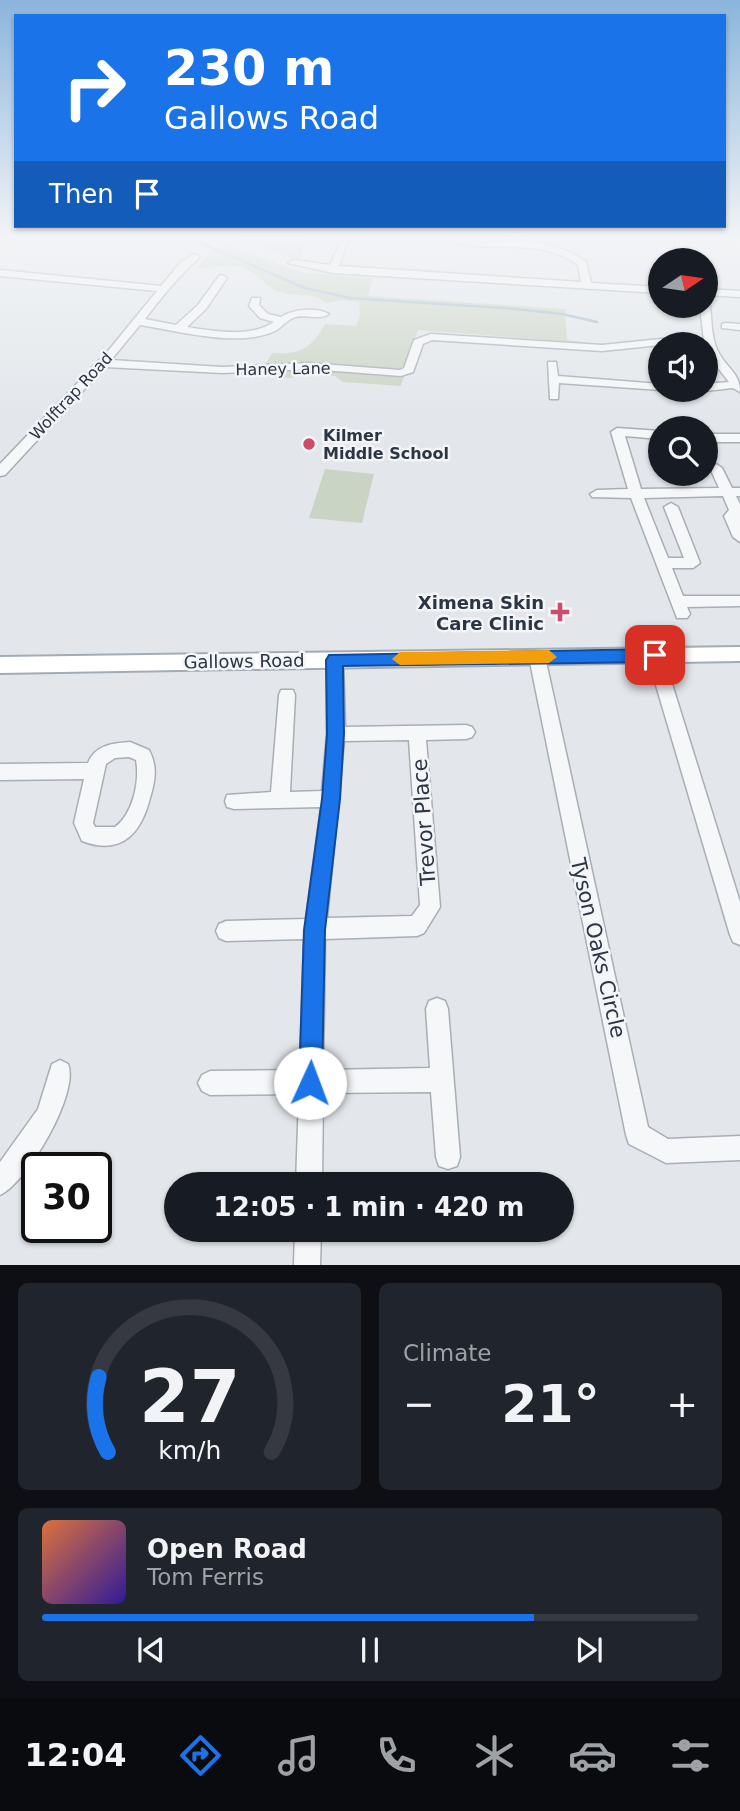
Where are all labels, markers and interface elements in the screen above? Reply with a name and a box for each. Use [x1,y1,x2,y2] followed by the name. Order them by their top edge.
[164,40,334,97] text: 230 m
[49,42,140,133] icon: right
[164,99,379,137] text: Gallows Road
[128,175,166,213] icon: arrive
[49,179,114,209] text: Then
[648,248,718,318] north arrow
[648,248,718,486] map controls
[648,332,718,402] button: sound
[26,348,116,444] street label: Wolftrap Road
[235,359,331,379] street label: Haney Lane
[648,416,718,486] button: search
[323,426,449,463] place label: Kilmer Middle School
[301,436,317,452] marker: Kilmer Middle School
[418,592,544,634] place label: Ximena Skin Care Clinic
[550,602,570,622] marker: Ximena Skin Care Clinic
[625,625,685,685] pin
[636,636,674,674] icon: arrive
[183,649,305,673] street label: Gallows Road
[408,758,440,887] street label: Trevor Place
[565,855,630,1040] street label: Tyson Oaks Circle
[273,1046,347,1120] position arrow
[21,1152,112,1243] speed limit sign: 30
[214,1192,524,1222] text: 12:05 · 1 min · 420 m
[403,1340,492,1366] text: Climate
[139,1355,240,1440] text: 27
[501,1374,600,1434] text: 21°
[403,1382,435,1426] text: −
[666,1382,698,1426] text: +
[158,1436,221,1465] text: km/h
[147,1534,307,1564] text: Open Road
[147,1564,264,1590] text: Tom Ferris
[132,1631,170,1669] icon: previous
[351,1631,389,1669] icon: pause
[570,1631,608,1669] icon: next
[176,1731,225,1780] icon: directions
[274,1731,323,1780] icon: music
[372,1731,421,1780] icon: phone
[470,1731,519,1780] icon: climate
[568,1731,617,1780] icon: car
[666,1731,715,1780] icon: filters
[25,1736,126,1774] text: 12:04

